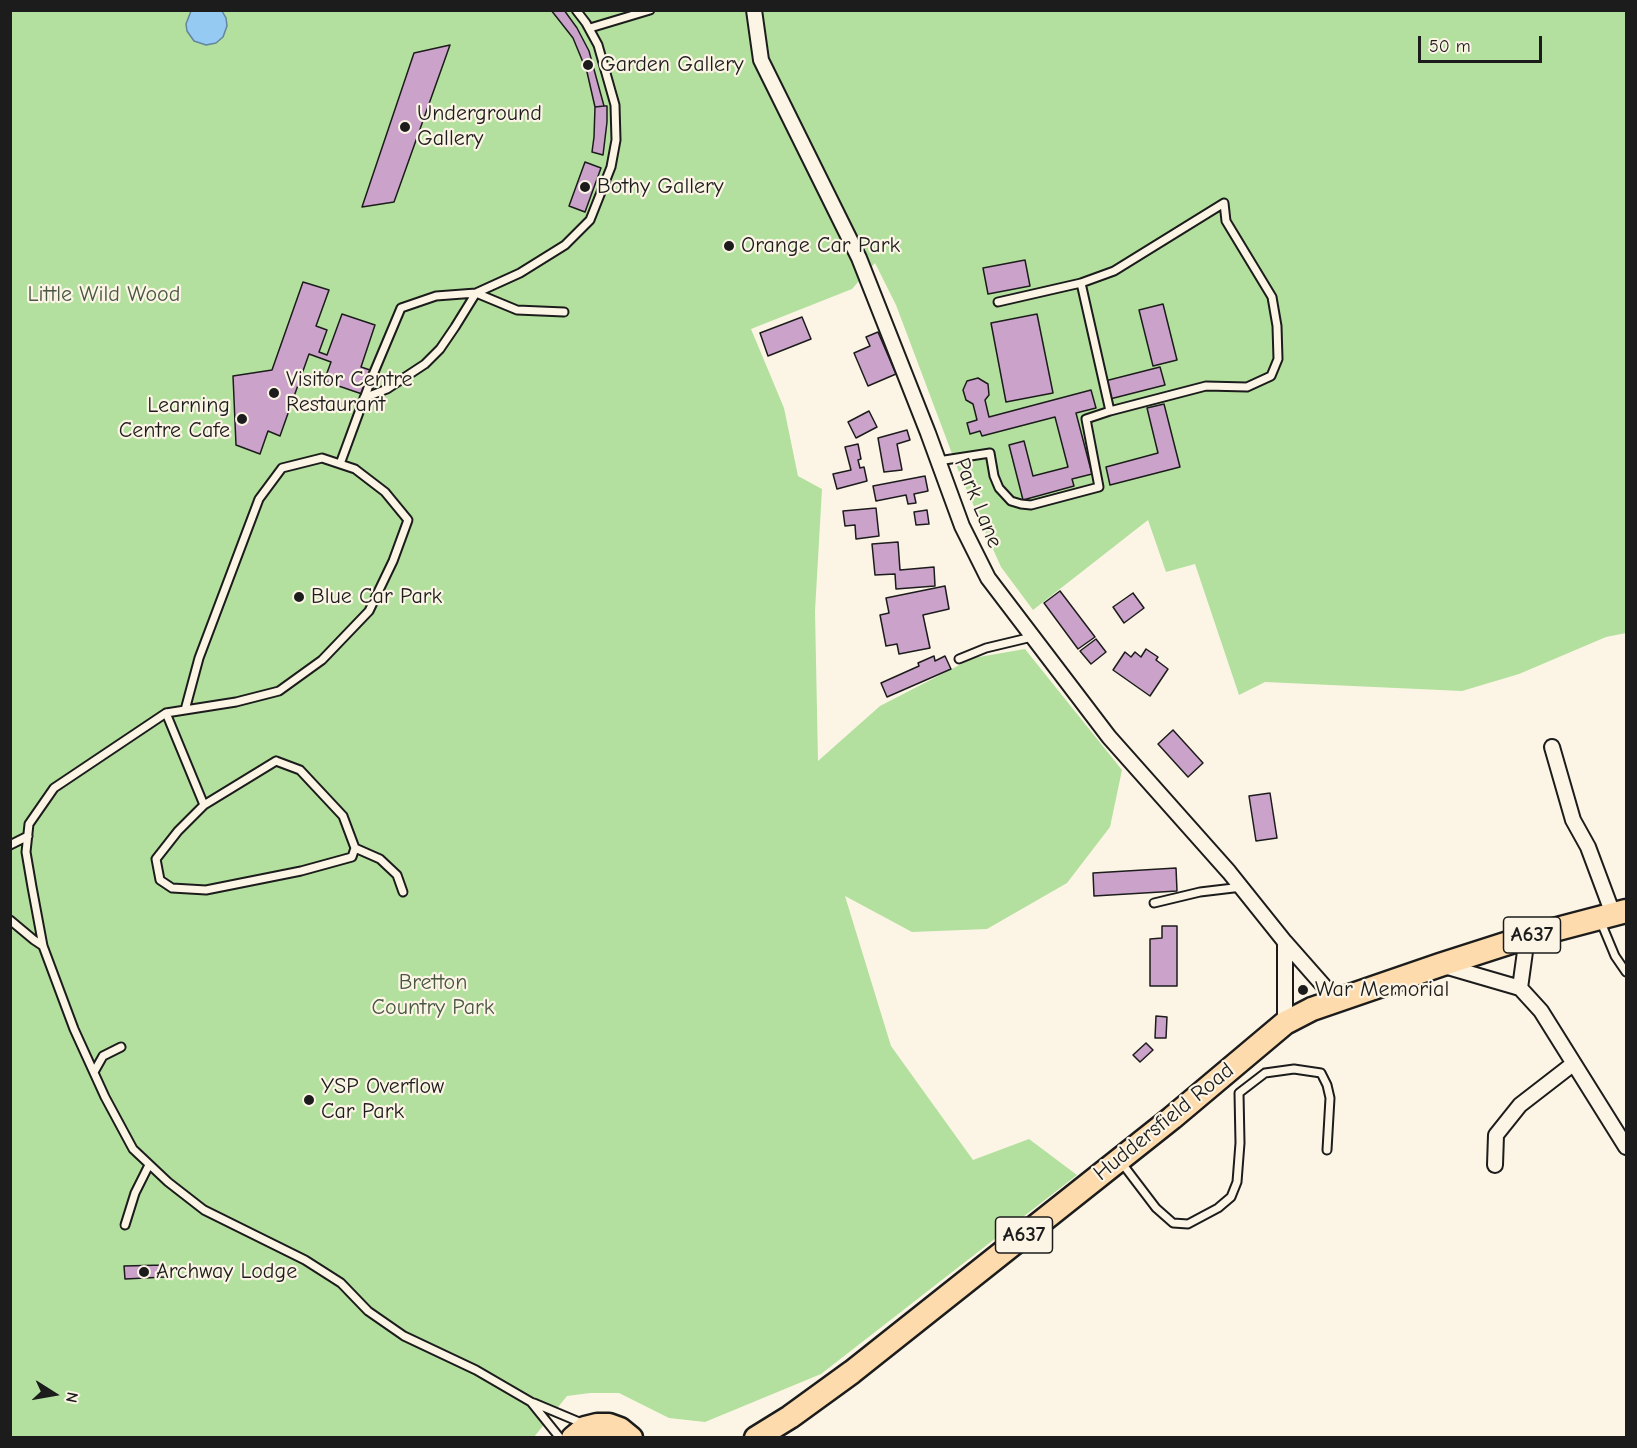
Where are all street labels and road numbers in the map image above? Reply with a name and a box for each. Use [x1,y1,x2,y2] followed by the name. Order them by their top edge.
[948,454,1008,552] street label: Park Lane
[1504,917,1561,953] road number: A637
[1088,1057,1240,1187] street label: Huddersfield Road
[996,1217,1052,1253] road number: A637

